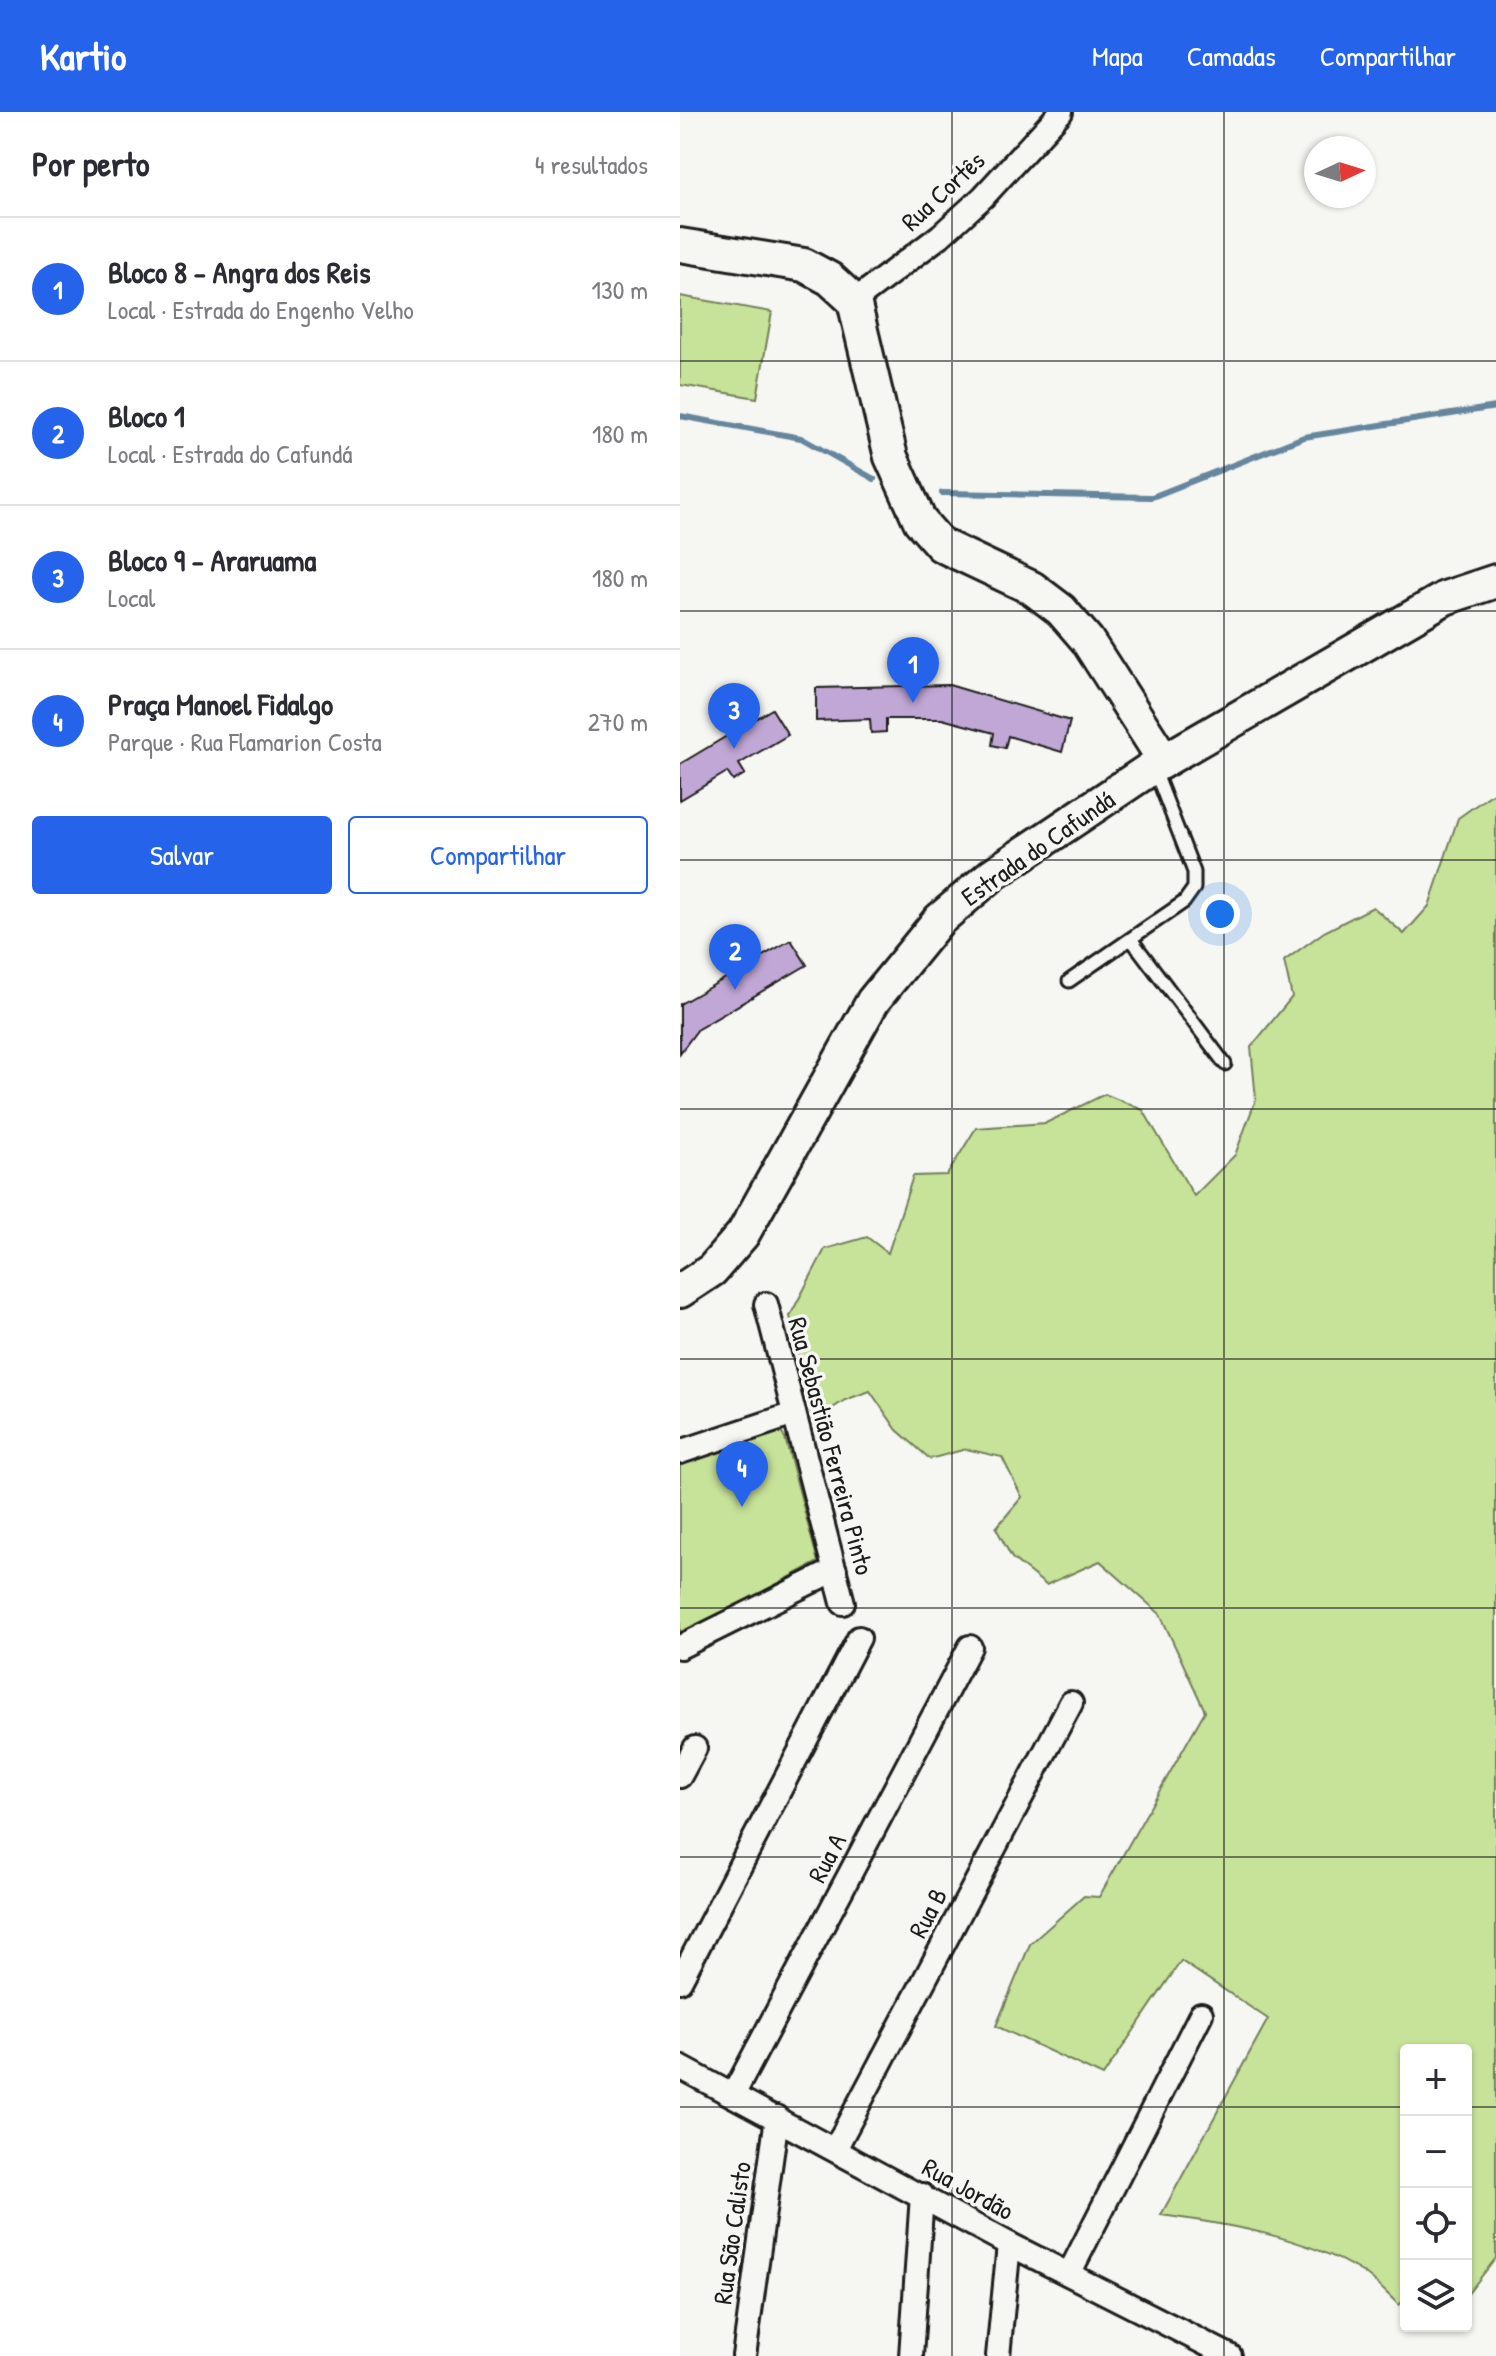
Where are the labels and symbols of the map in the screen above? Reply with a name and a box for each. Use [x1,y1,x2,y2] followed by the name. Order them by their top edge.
[1304,136,1376,208] north arrow
[893,143,992,238] street label: Rua Cortês
[887,637,939,703] pin: 1
[708,683,760,749] pin: 3
[954,782,1121,913] street label: Estrada do Cafundá
[1200,894,1240,934] your location
[709,924,761,990] pin: 2
[780,1313,883,1578] street label: Rua Sebastião Ferreira Pinto
[716,1441,768,1507] pin: 4
[799,1827,854,1889] street label: Rua A
[900,1882,955,1944] street label: Rua B
[916,2149,1020,2228] street label: Rua Jordão
[704,2159,759,2306] street label: Rua São Calisto

